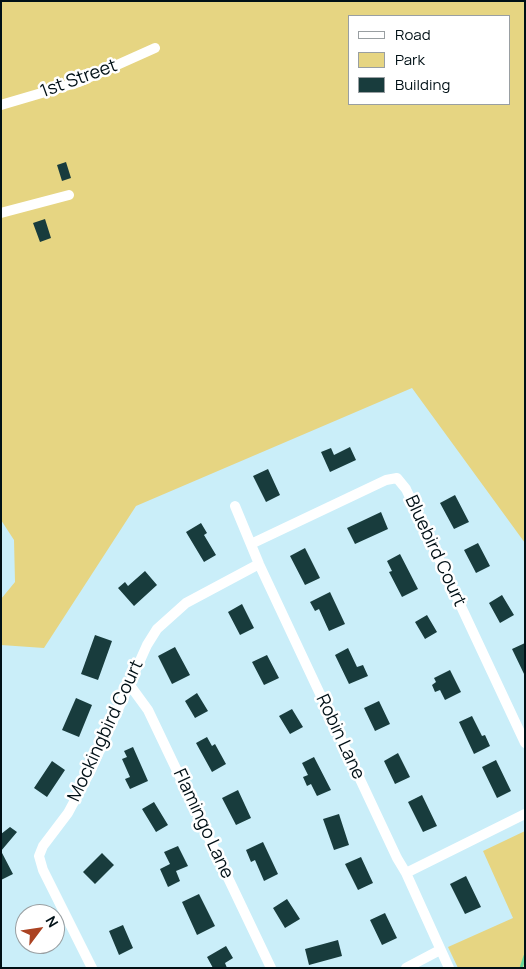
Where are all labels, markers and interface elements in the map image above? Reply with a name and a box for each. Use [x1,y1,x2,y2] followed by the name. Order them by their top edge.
[348,15,511,105] legend
[395,24,431,45] text: Road
[395,49,425,70] text: Park
[38,55,120,103] street label: 1st Street
[395,74,450,95] text: Building
[400,492,470,610] street label: Bluebird Court
[64,657,148,805] street label: Mockingbird Court
[311,691,369,783] street label: Robin Lane
[168,766,238,882] street label: Flamingo Lane
[15,904,65,954] north arrow
[42,912,63,931] text: N

